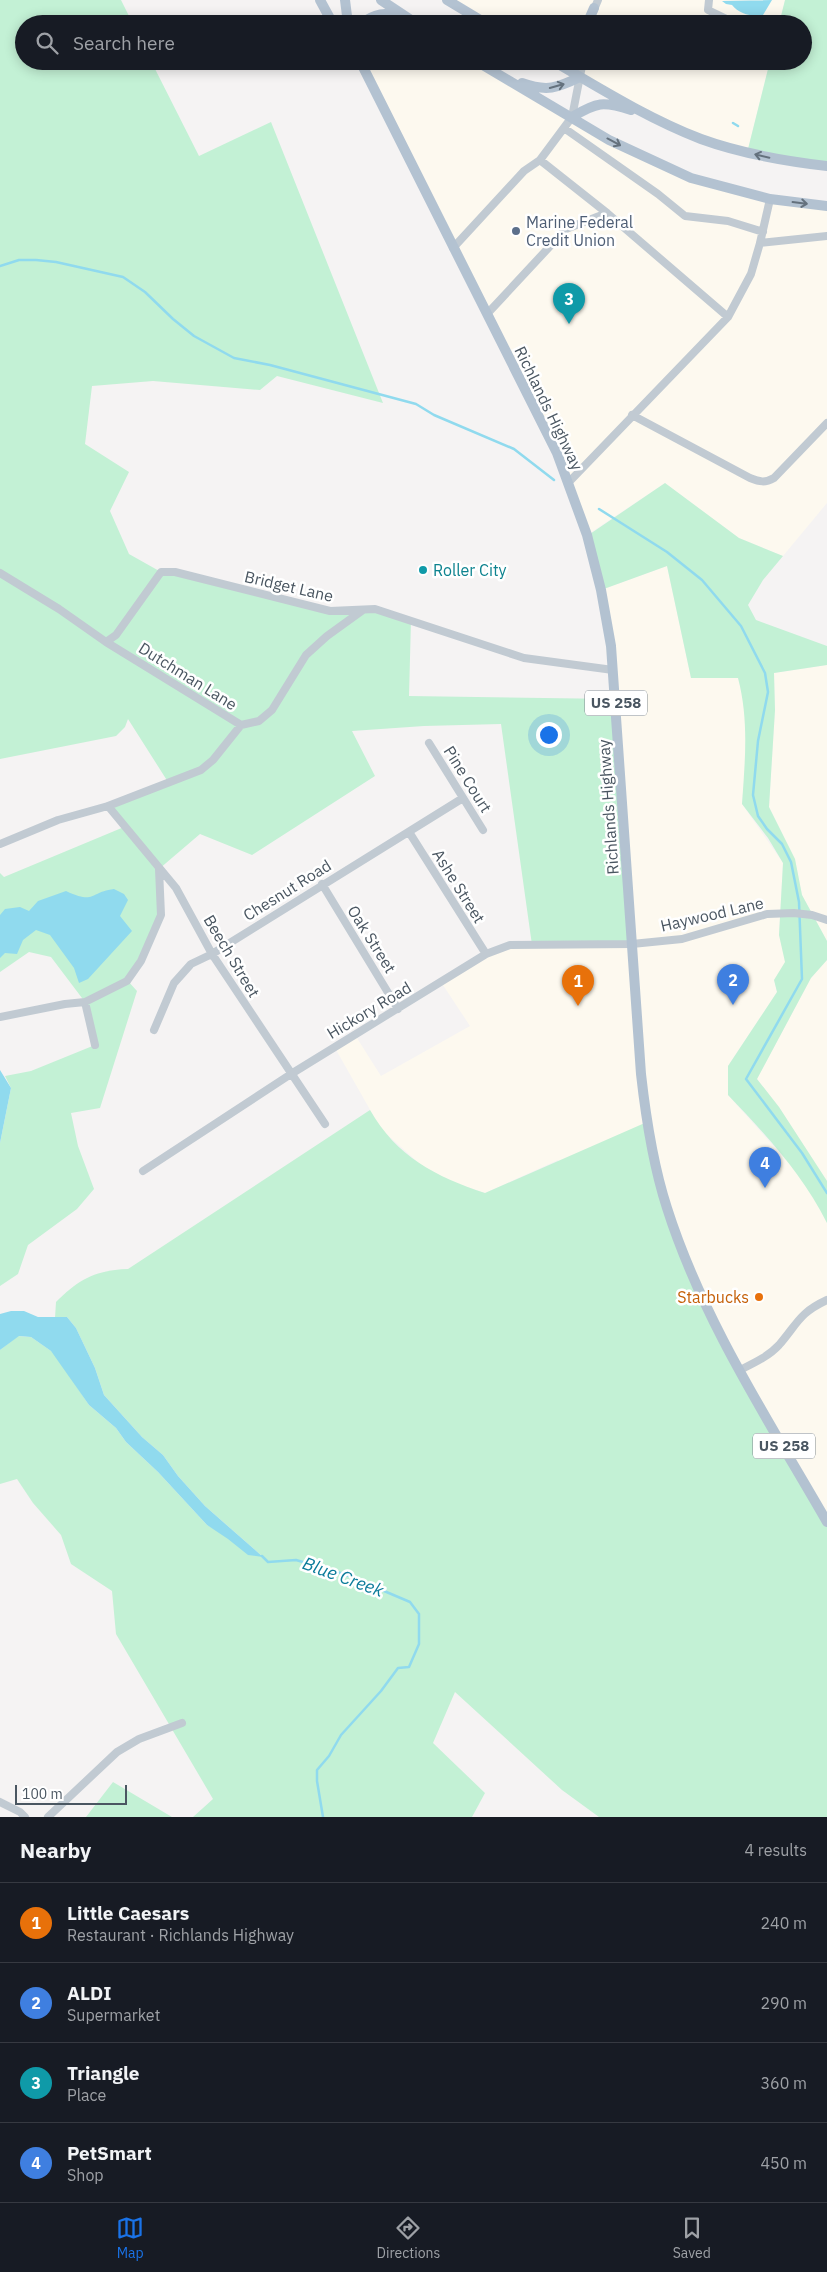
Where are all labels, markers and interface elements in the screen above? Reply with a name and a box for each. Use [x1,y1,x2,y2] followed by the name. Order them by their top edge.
[15,15,812,70] search box
[33,29,61,57] icon: search
[73,31,175,55] text: Search here
[548,81,564,91] one-way arrow
[606,137,621,147] one-way arrow
[754,151,770,160] one-way arrow
[792,198,808,208] one-way arrow
[526,212,633,250] place label: Marine Federal Credit Union
[510,225,522,237] marker: Marine Federal Credit Union
[553,283,585,324] pin: 3
[510,343,588,473] street label: Richlands Highway
[433,560,507,580] place label: Roller City
[417,564,429,576] marker: Roller City
[243,566,336,606] street label: Bridget Lane
[135,638,241,714] street label: Dutchman Lane
[585,690,647,716] road number: US 258
[536,722,562,748] your location
[593,739,623,875] street label: Richlands Highway
[440,742,496,816] street label: Pine Court
[428,845,490,927] street label: Ashe Street
[239,855,335,925] street label: Chesnut Road
[658,892,766,936] street label: Haywood Lane
[343,901,401,977] street label: Oak Street
[200,911,264,1001] street label: Beech Street
[717,964,749,1005] pin: 2
[562,965,594,1006] pin: 1
[323,977,415,1043] street label: Hickory Road
[749,1147,781,1188] pin: 4
[677,1287,749,1307] place label: Starbucks
[753,1291,765,1303] marker: Starbucks
[753,1434,815,1458] road number: US 258
[299,1551,387,1602] water label: Blue Creek
[15,1782,128,1805] scale bar
[22,1785,63,1803] text: 100 m
[20,1836,91,1864] text: Nearby
[744,1840,807,1860] text: 4 results
[67,1901,189,1925] text: Little Caesars
[31,1913,41,1933] text: 1
[760,1913,807,1933] text: 240 m
[67,1925,294,1945] text: Restaurant · Richlands Highway
[67,1981,112,2005] text: ALDI
[31,1993,41,2013] text: 2
[760,1993,807,2013] text: 290 m
[67,2005,160,2025] text: Supermarket
[67,2061,139,2085] text: Triangle
[31,2073,41,2093] text: 3
[760,2073,807,2093] text: 360 m
[67,2085,106,2105] text: Place
[67,2141,152,2165] text: PetSmart
[31,2153,41,2173] text: 4
[760,2153,807,2173] text: 450 m
[67,2165,104,2185] text: Shop
[116,2214,144,2262] tab: Map
[377,2214,440,2262] tab: Directions
[673,2214,711,2262] tab: Saved

